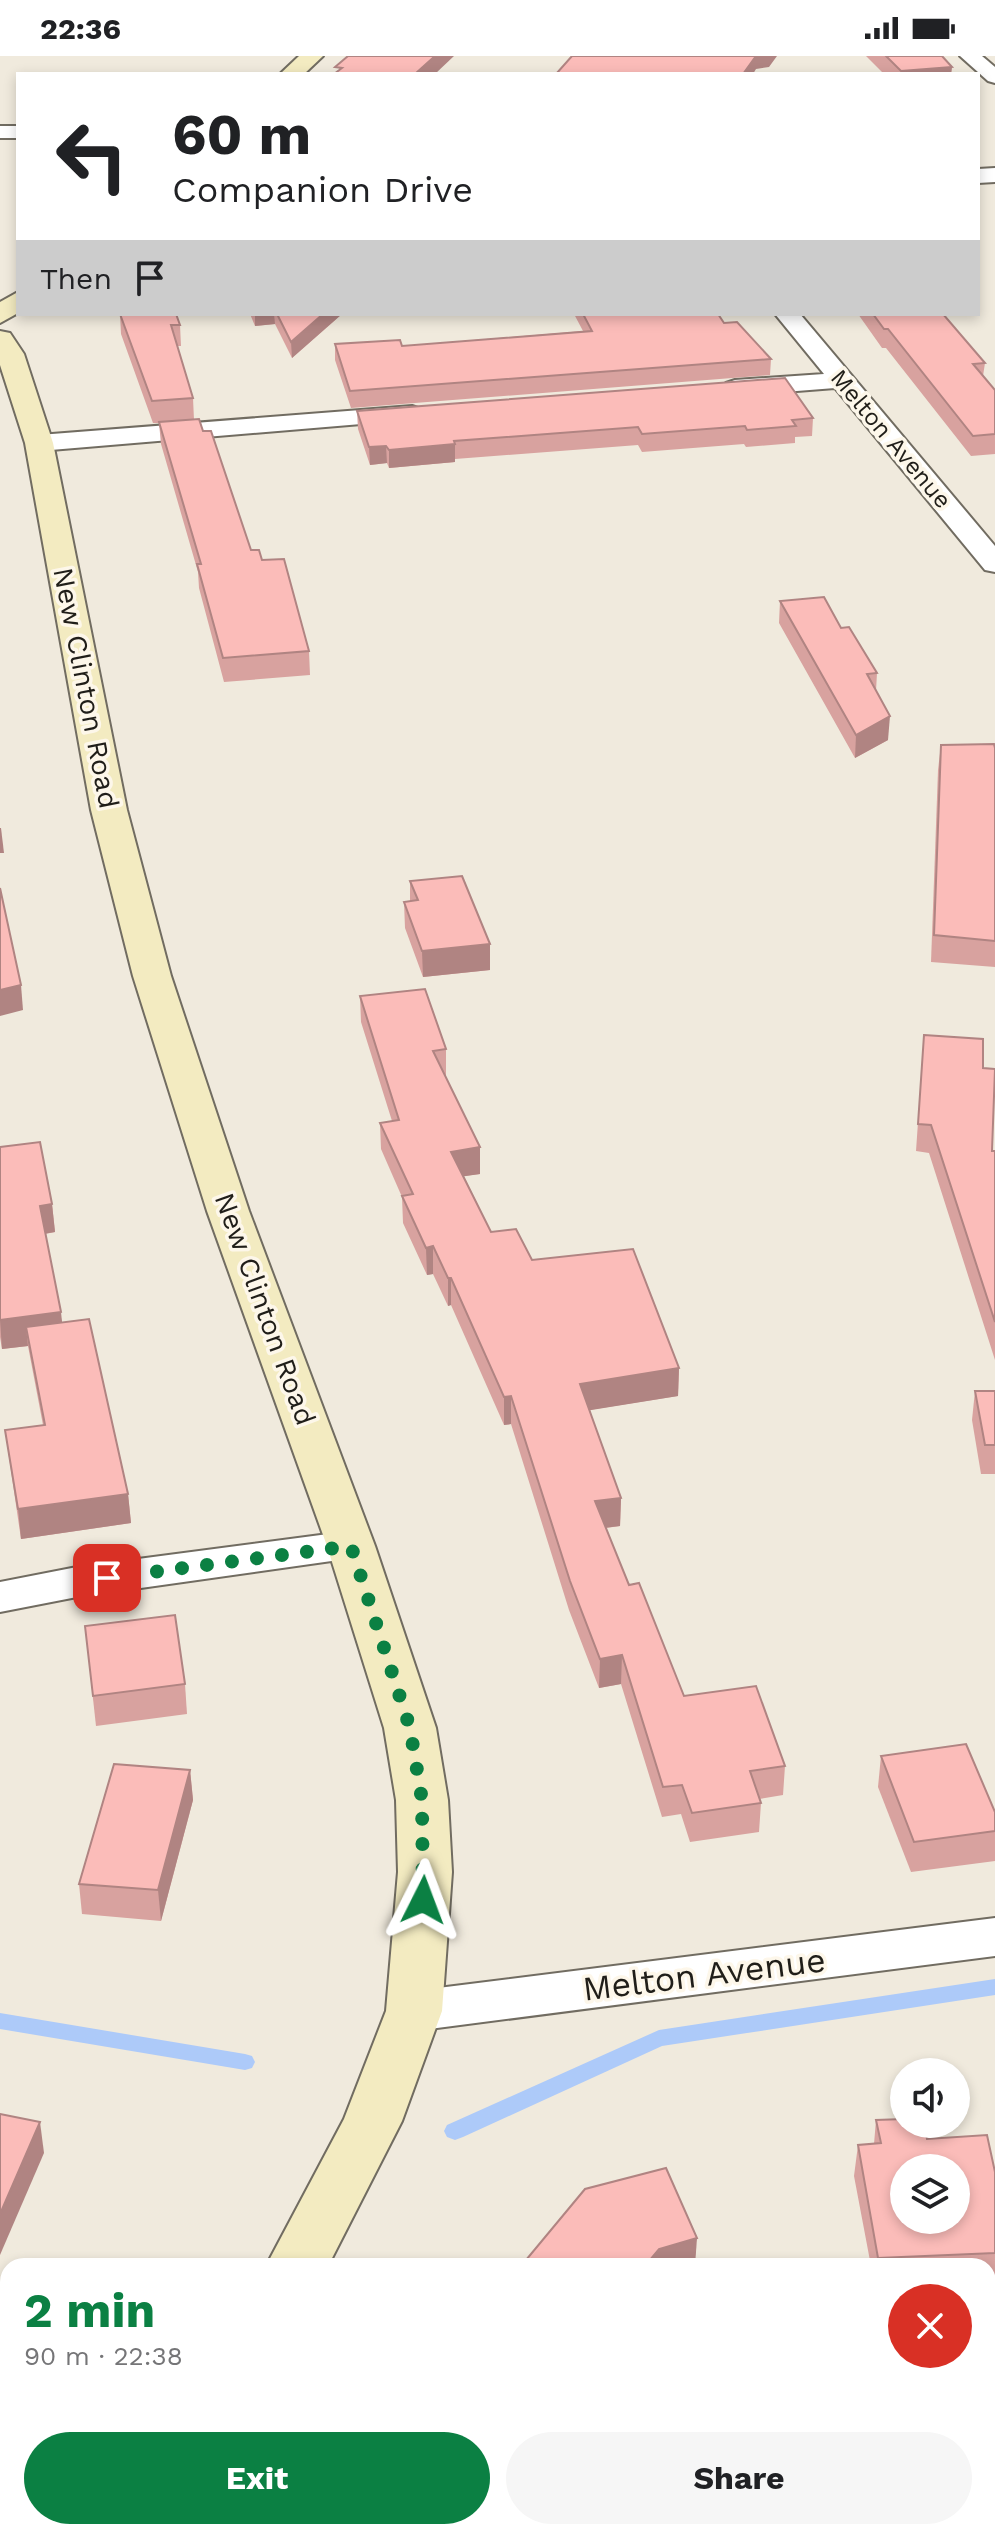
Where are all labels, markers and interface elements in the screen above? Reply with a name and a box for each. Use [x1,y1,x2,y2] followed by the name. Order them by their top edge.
[40,11,121,46] text: 22:36
[172,102,311,168] text: 60 m
[40,104,144,208] icon: left
[172,169,473,211] text: Companion Drive
[128,256,172,300] icon: arrive
[40,261,112,296] text: Then
[825,364,957,514] street label: Melton Avenue
[46,565,126,811] street label: New Clinton Road
[208,1188,322,1430] street label: New Clinton Road
[73,1544,141,1612] pin
[85,1556,129,1600] icon: arrive
[381,1858,465,1942] position arrow
[580,1939,828,2009] street label: Melton Avenue
[890,2058,970,2234] map controls
[890,2058,970,2138] button: sound
[890,2154,970,2234] button: layers
[24,2282,155,2339] text: 2 min
[888,2284,972,2368] button: close
[24,2341,183,2371] text: 90 m · 22:38
[24,2432,490,2524] button: Exit
[506,2432,972,2524] button: Share

